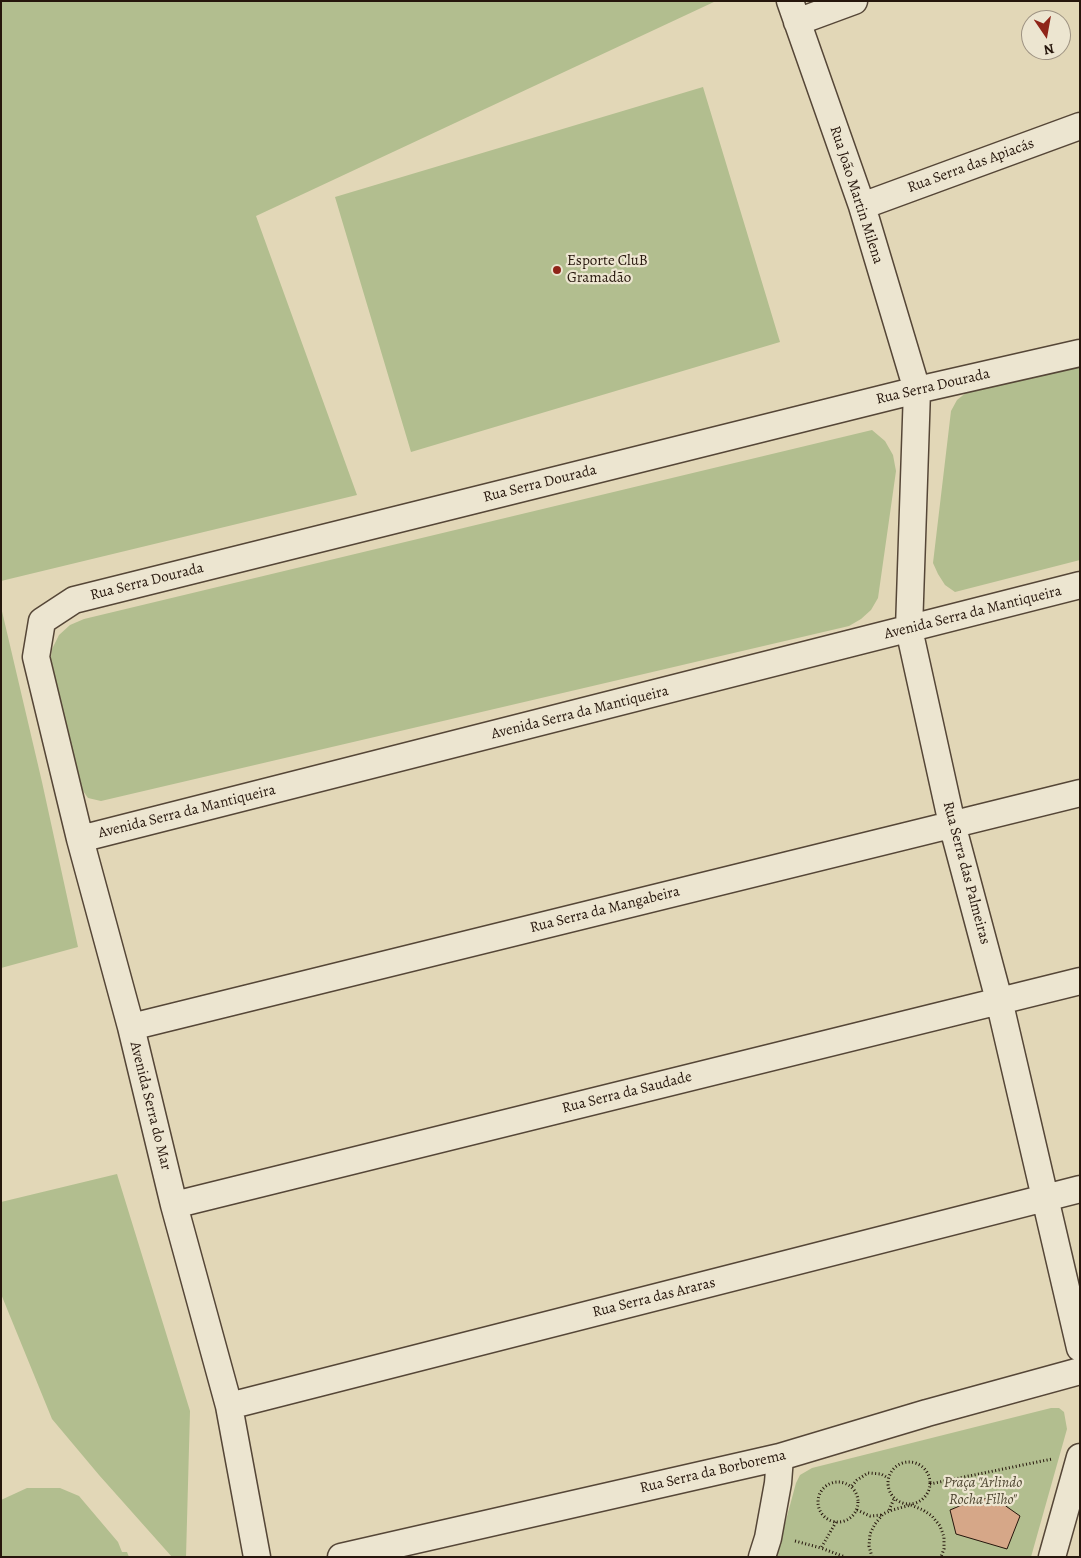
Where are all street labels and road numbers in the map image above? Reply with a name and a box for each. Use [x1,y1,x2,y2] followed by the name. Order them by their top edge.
[825,124,887,266] street label: Rua João Martin Milena
[905,135,1037,197] street label: Rua Serra das Apiacás
[874,365,992,409] street label: Rua Serra Dourada
[481,461,599,507] street label: Rua Serra Dourada
[88,559,206,605] street label: Rua Serra Dourada
[882,582,1064,644] street label: Avenida Serra da Mantiqueira
[489,682,671,744] street label: Avenida Serra da Mantiqueira
[96,781,278,843] street label: Avenida Serra da Mantiqueira
[938,800,994,946] street label: Rua Serra das Palmeiras
[528,883,682,937] street label: Rua Serra da Mangabeira
[125,1040,175,1172] street label: Avenida Serra do Mar
[560,1068,694,1118] street label: Rua Serra da Saudade
[591,1274,717,1322] street label: Rua Serra das Araras
[638,1446,788,1498] street label: Rua Serra da Borborema

